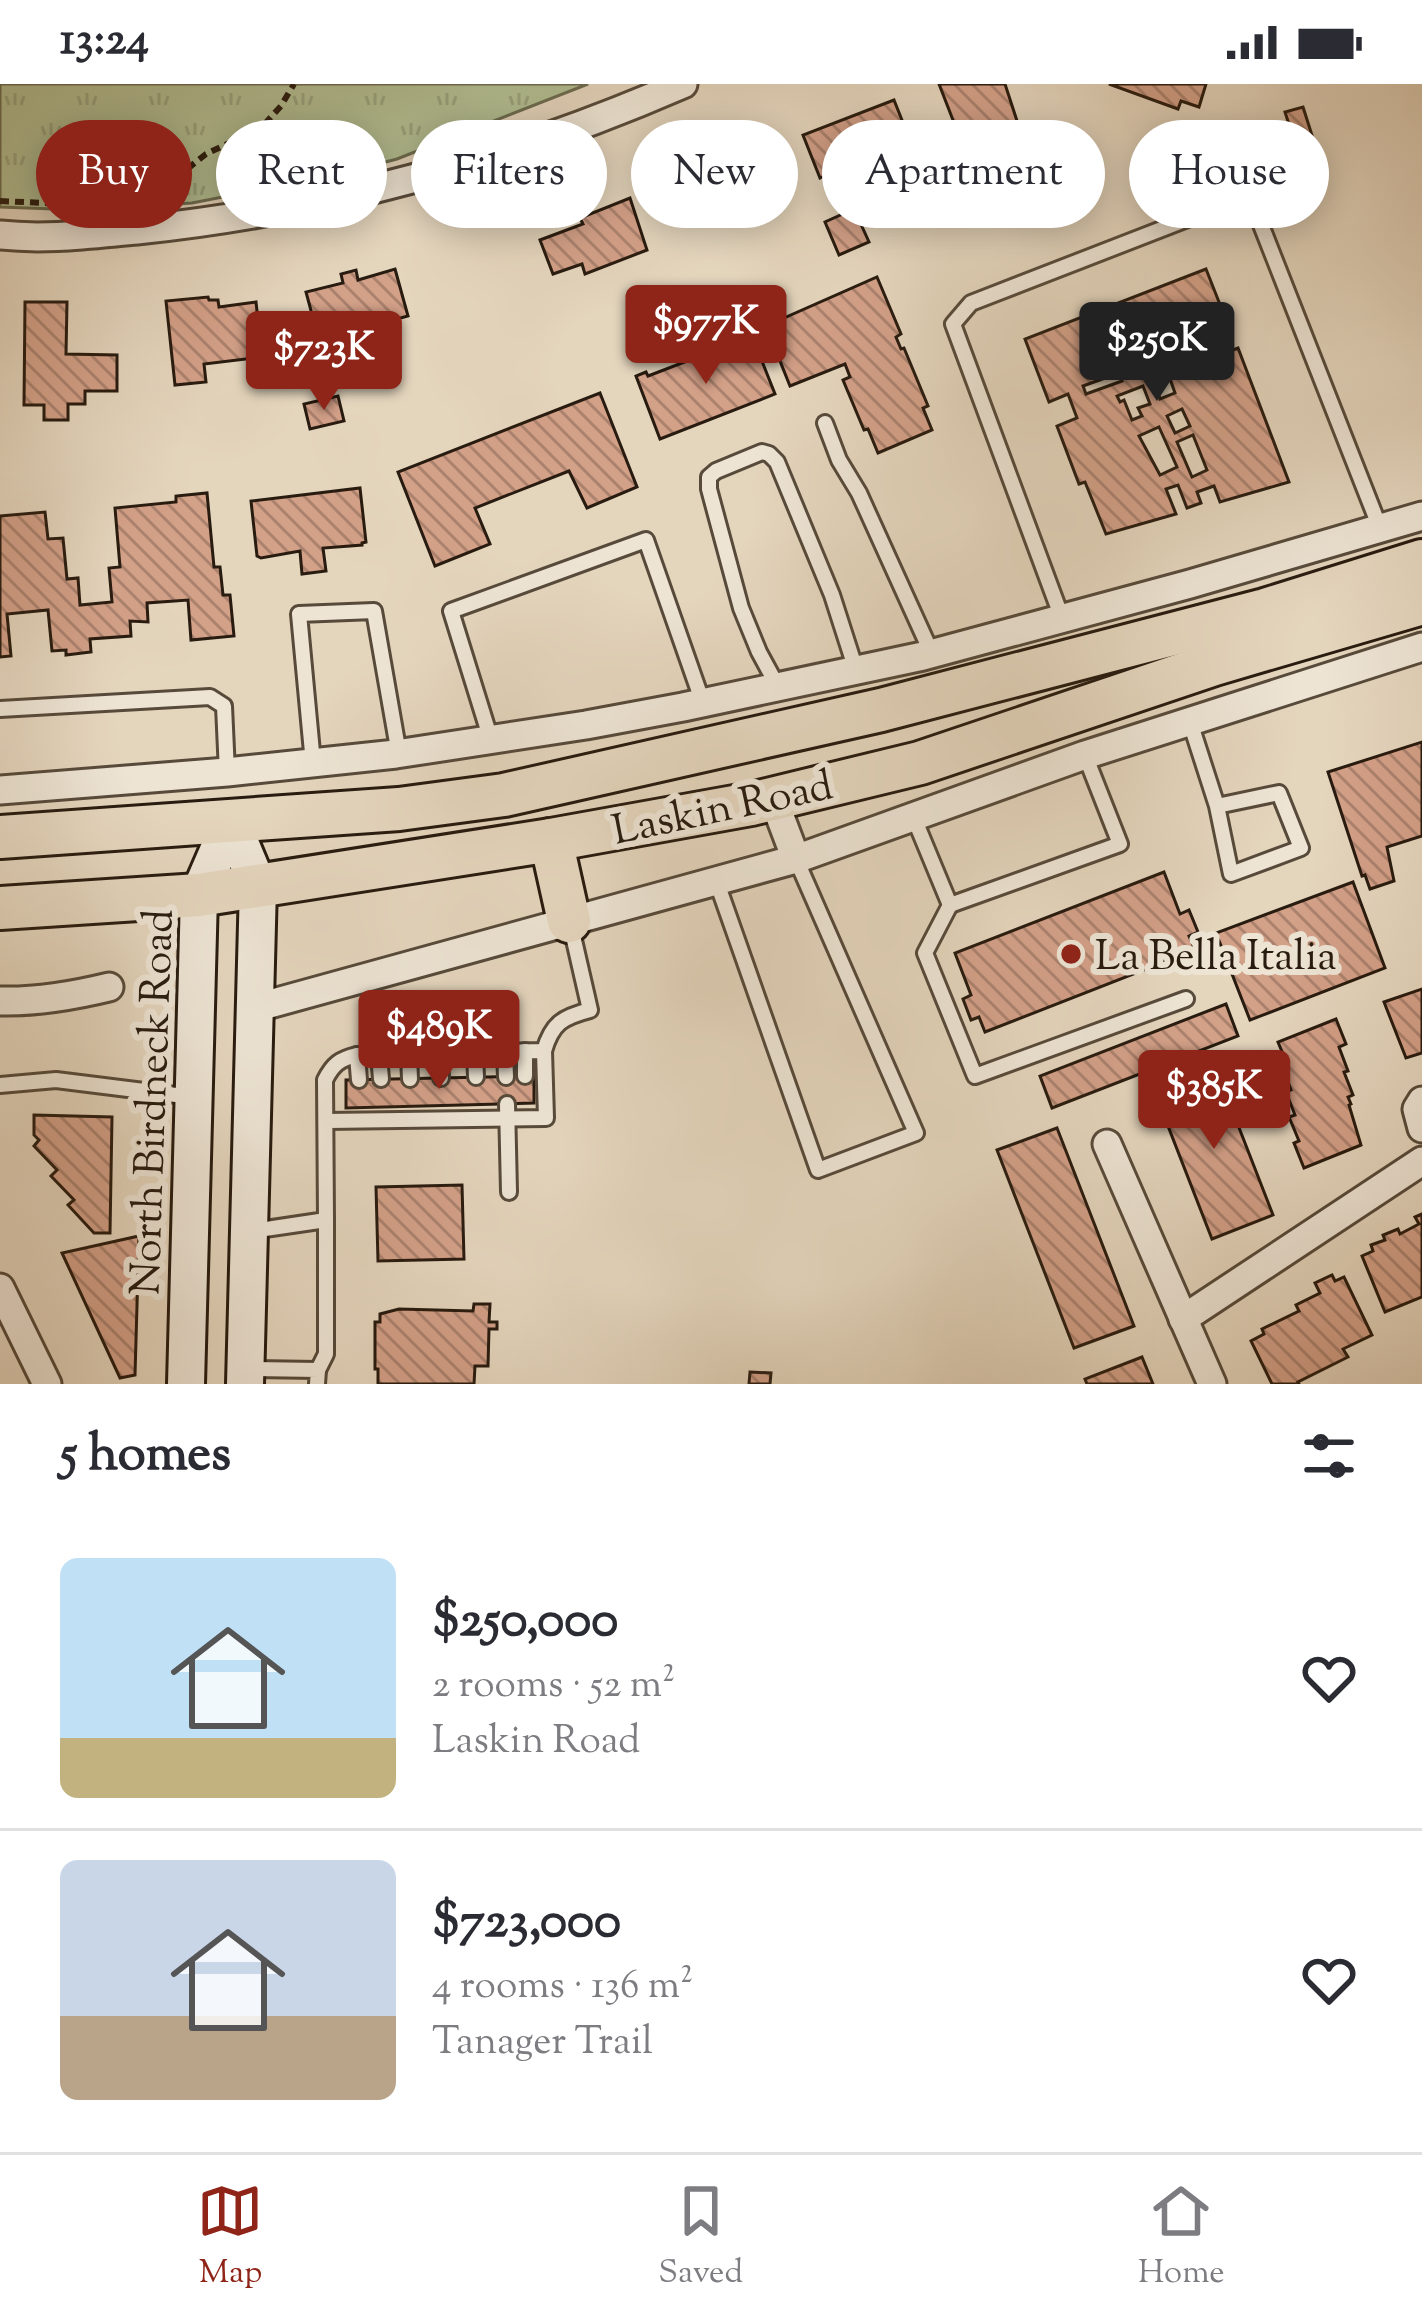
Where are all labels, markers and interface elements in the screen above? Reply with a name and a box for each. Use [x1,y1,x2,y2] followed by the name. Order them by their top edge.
[60,10,149,75] text: 13:24
[36,120,192,228] chip: Buy
[216,120,387,228] chip: Rent
[411,120,607,228] chip: Filters
[631,120,798,228] chip: New
[822,120,1105,228] chip: Apartment
[1129,120,1329,228] chip: House
[622,285,790,387] pin: $977K
[652,296,760,352] text: $977K
[1073,302,1241,404] pin: $250K
[240,311,408,413] pin: $723K
[1106,313,1208,369] text: $250K
[273,322,375,378] text: $723K
[607,758,839,864] street label: Laskin Road
[118,908,192,1296] street label: North Birdneck Road
[1095,929,1337,989] place label: La Bella Italia
[1058,941,1084,967] marker: La Bella Italia
[355,990,523,1092] pin: $489K
[385,1001,493,1057] text: $489K
[1130,1050,1298,1152] pin: $385K
[1165,1061,1263,1117] text: $385K
[60,1420,231,1493] text: 5 homes
[1296,1423,1362,1489] icon: filters
[432,1586,618,1659] text: $250,000
[156,1606,300,1750] icon: home
[1296,1645,1362,1711] icon: heart
[432,1659,675,1715] text: 2 rooms · 52 m²
[432,1715,640,1771] text: Laskin Road
[432,1887,621,1960] text: $723,000
[156,1908,300,2052] icon: home
[1296,1947,1362,2013] icon: heart
[432,1960,693,2016] text: 4 rooms · 136 m²
[432,2016,653,2072] text: Tanager Trail
[197,2178,263,2298] tab: Map
[658,2178,743,2298] tab: Saved
[1138,2178,1225,2298] tab: Home

